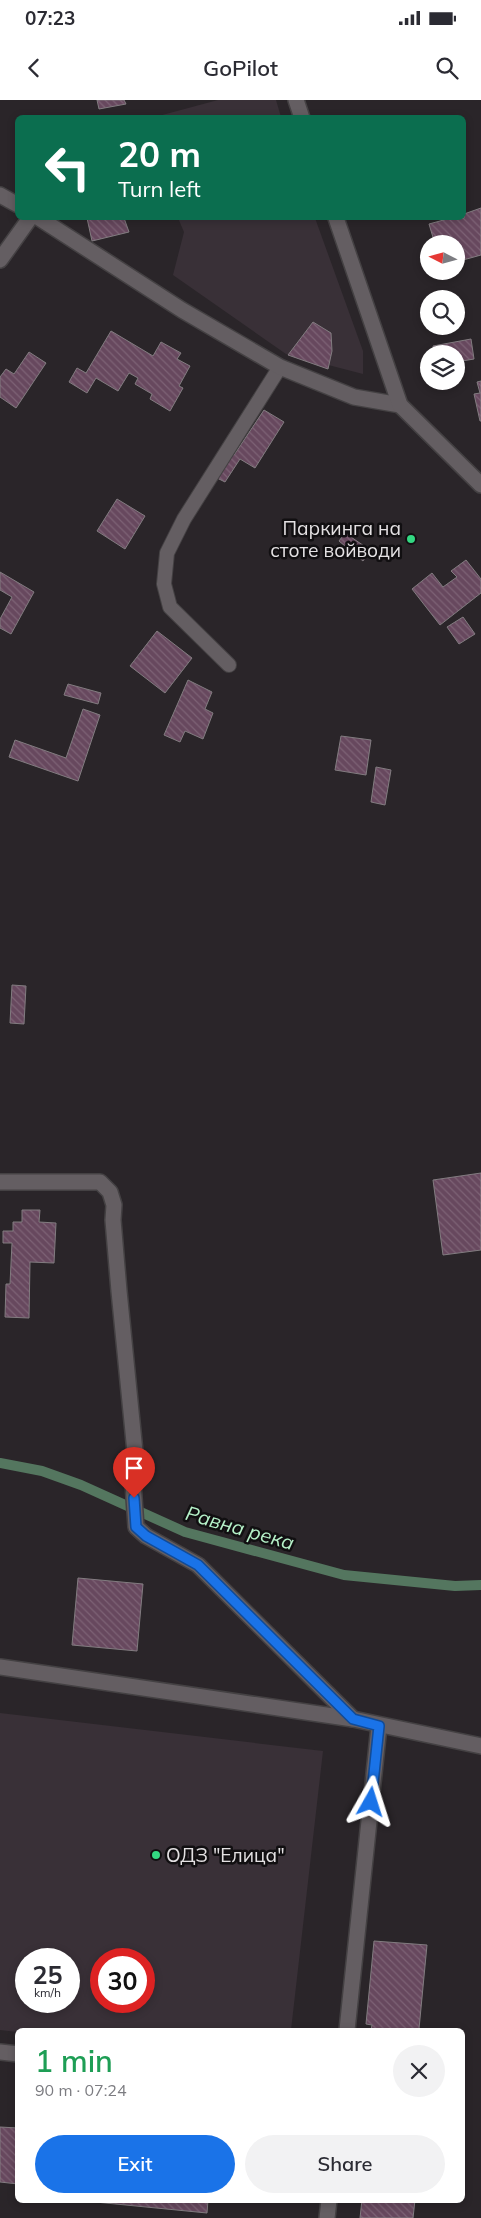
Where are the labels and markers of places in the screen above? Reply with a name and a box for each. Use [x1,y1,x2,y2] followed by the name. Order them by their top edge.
[270,516,401,562] place label: Паркинга на стоте войводи
[405,533,417,545] marker: Паркинга на стоте войводи
[113,1447,155,1498] pin
[166,1843,285,1867] place label: ОДЗ "Елица"
[150,1849,162,1861] marker: ОДЗ "Елица"

